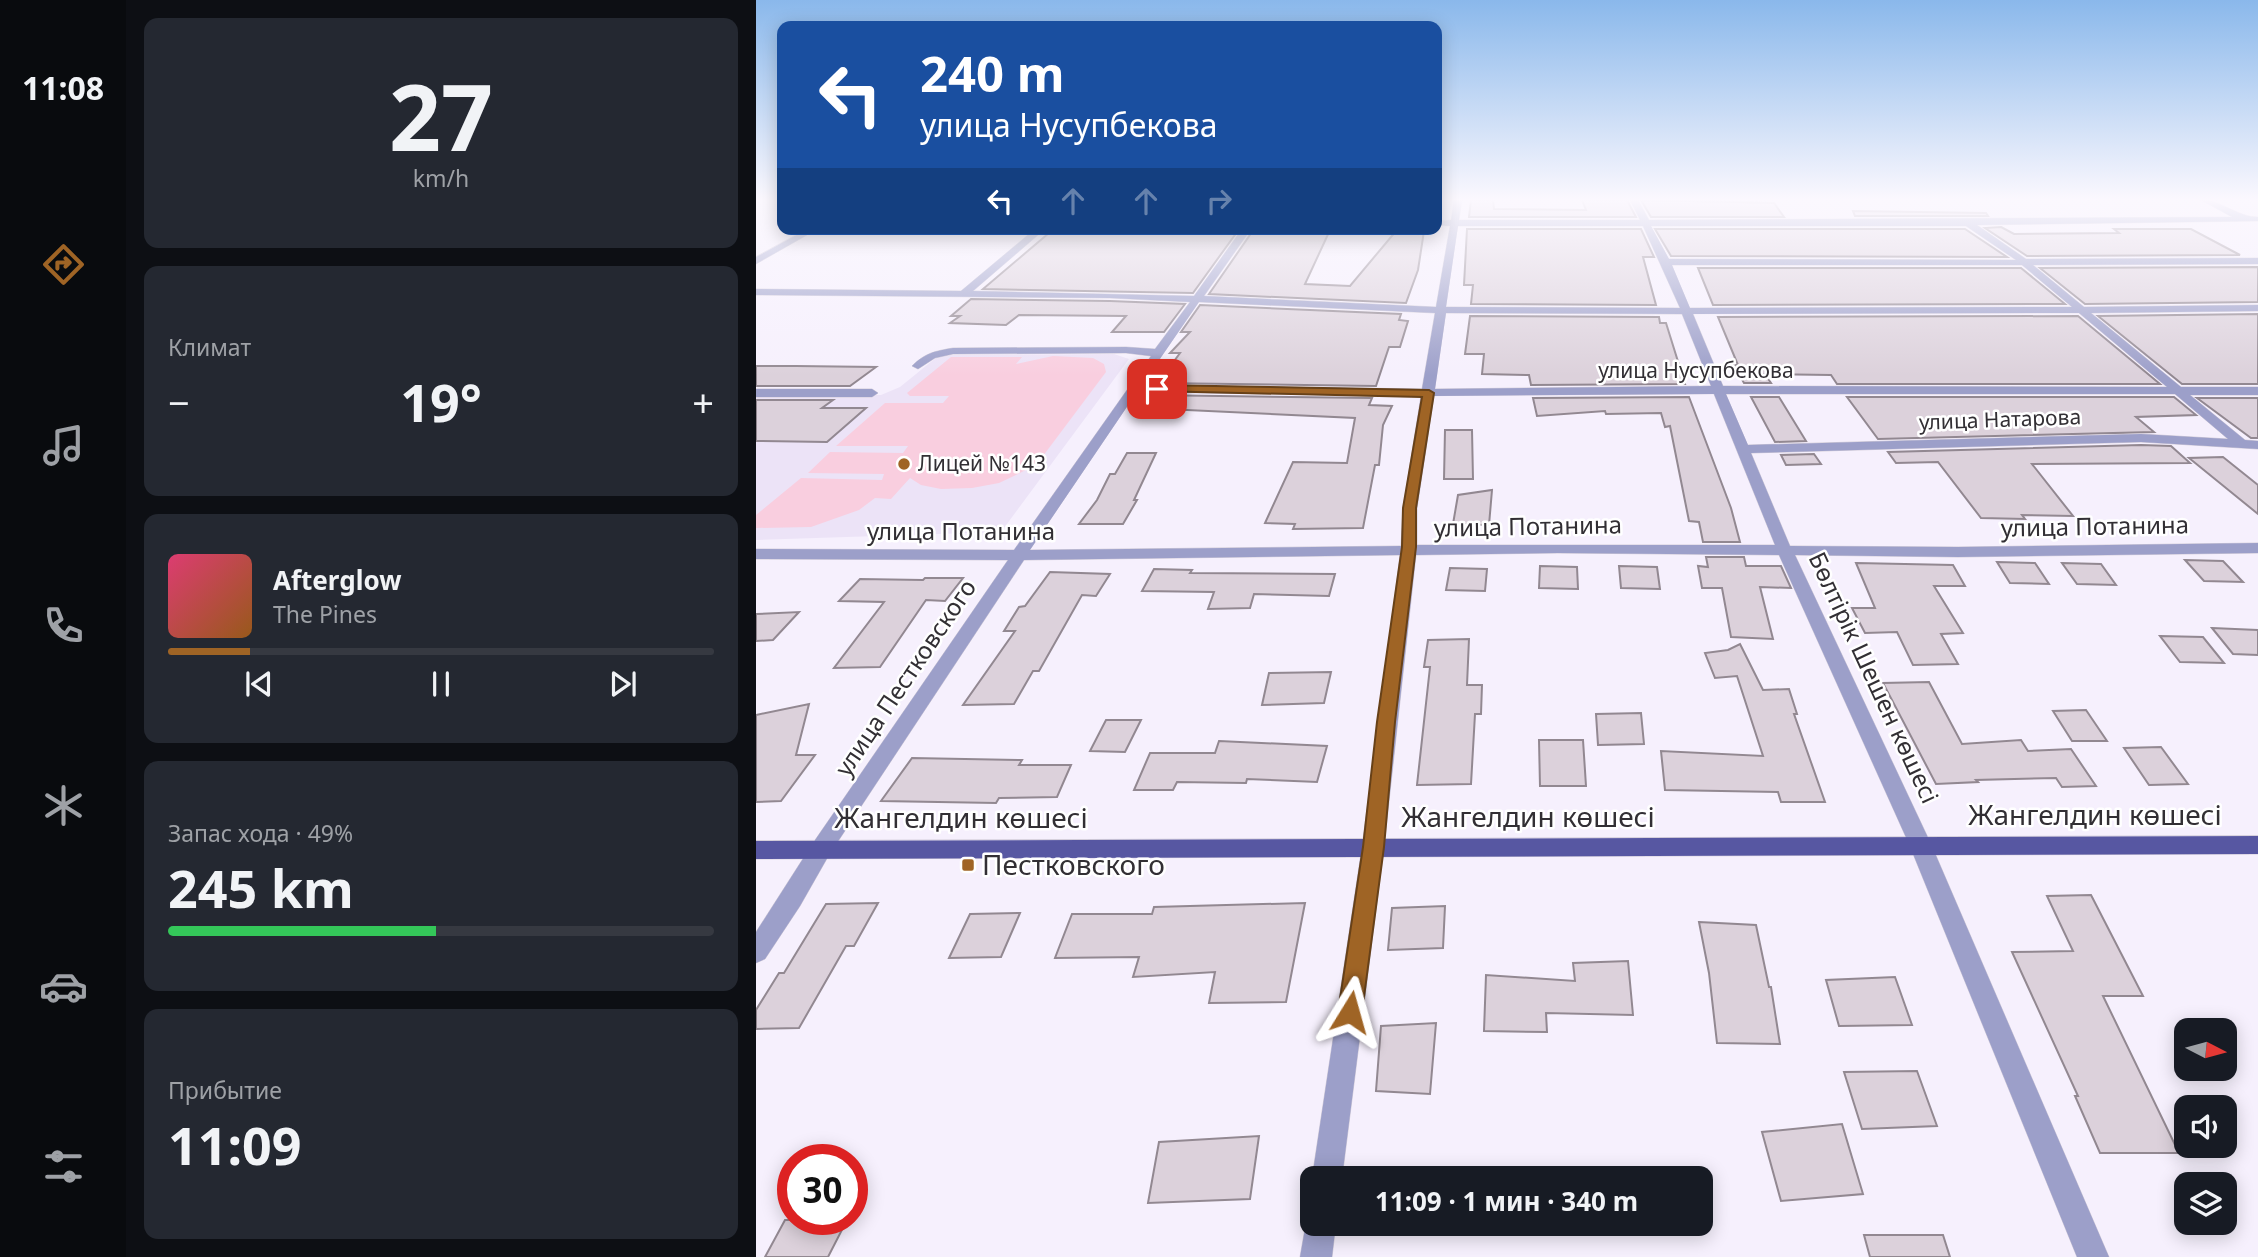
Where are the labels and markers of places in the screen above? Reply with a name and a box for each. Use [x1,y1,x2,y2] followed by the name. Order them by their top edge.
[1127,359,1187,419] pin
[918,449,1046,477] place label: Лицей №143
[896,456,912,472] marker: Лицей №143
[982,845,1165,883] place label: Пестковского
[960,857,976,873] marker: Пестковского

